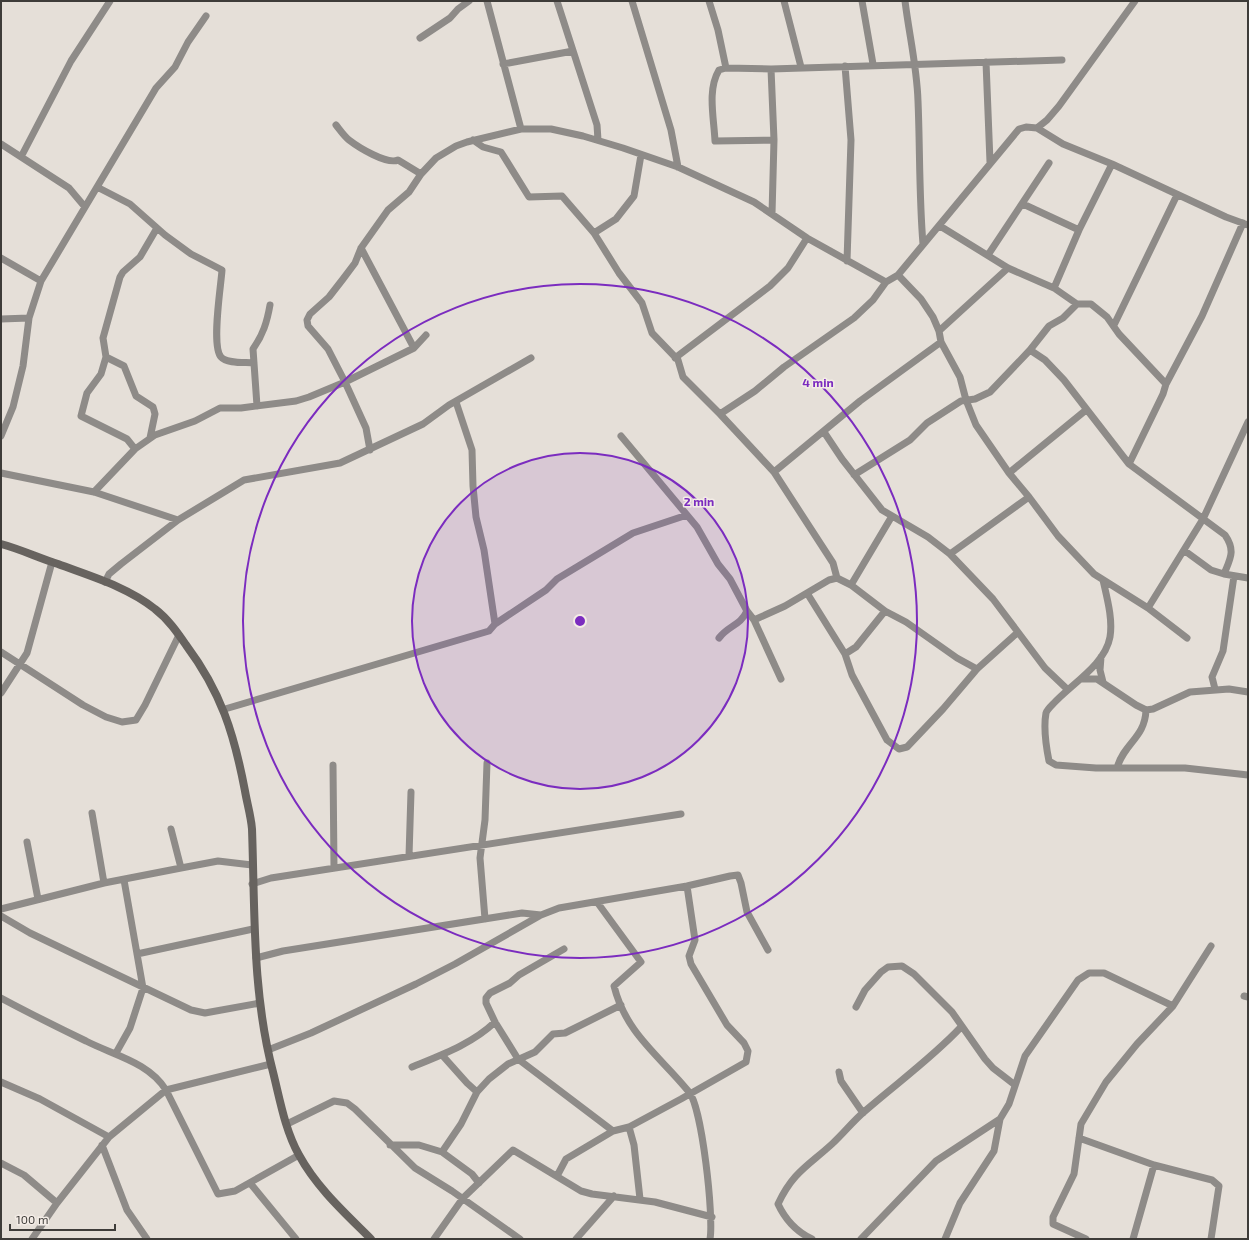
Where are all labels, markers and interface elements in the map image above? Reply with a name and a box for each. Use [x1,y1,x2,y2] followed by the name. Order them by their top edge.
[802,375,834,389] text: 4 min
[684,494,714,508] text: 2 min
[573,614,587,628] centre of rings
[10,1206,115,1232] scale bar
[16,1212,48,1226] text: 100 m

